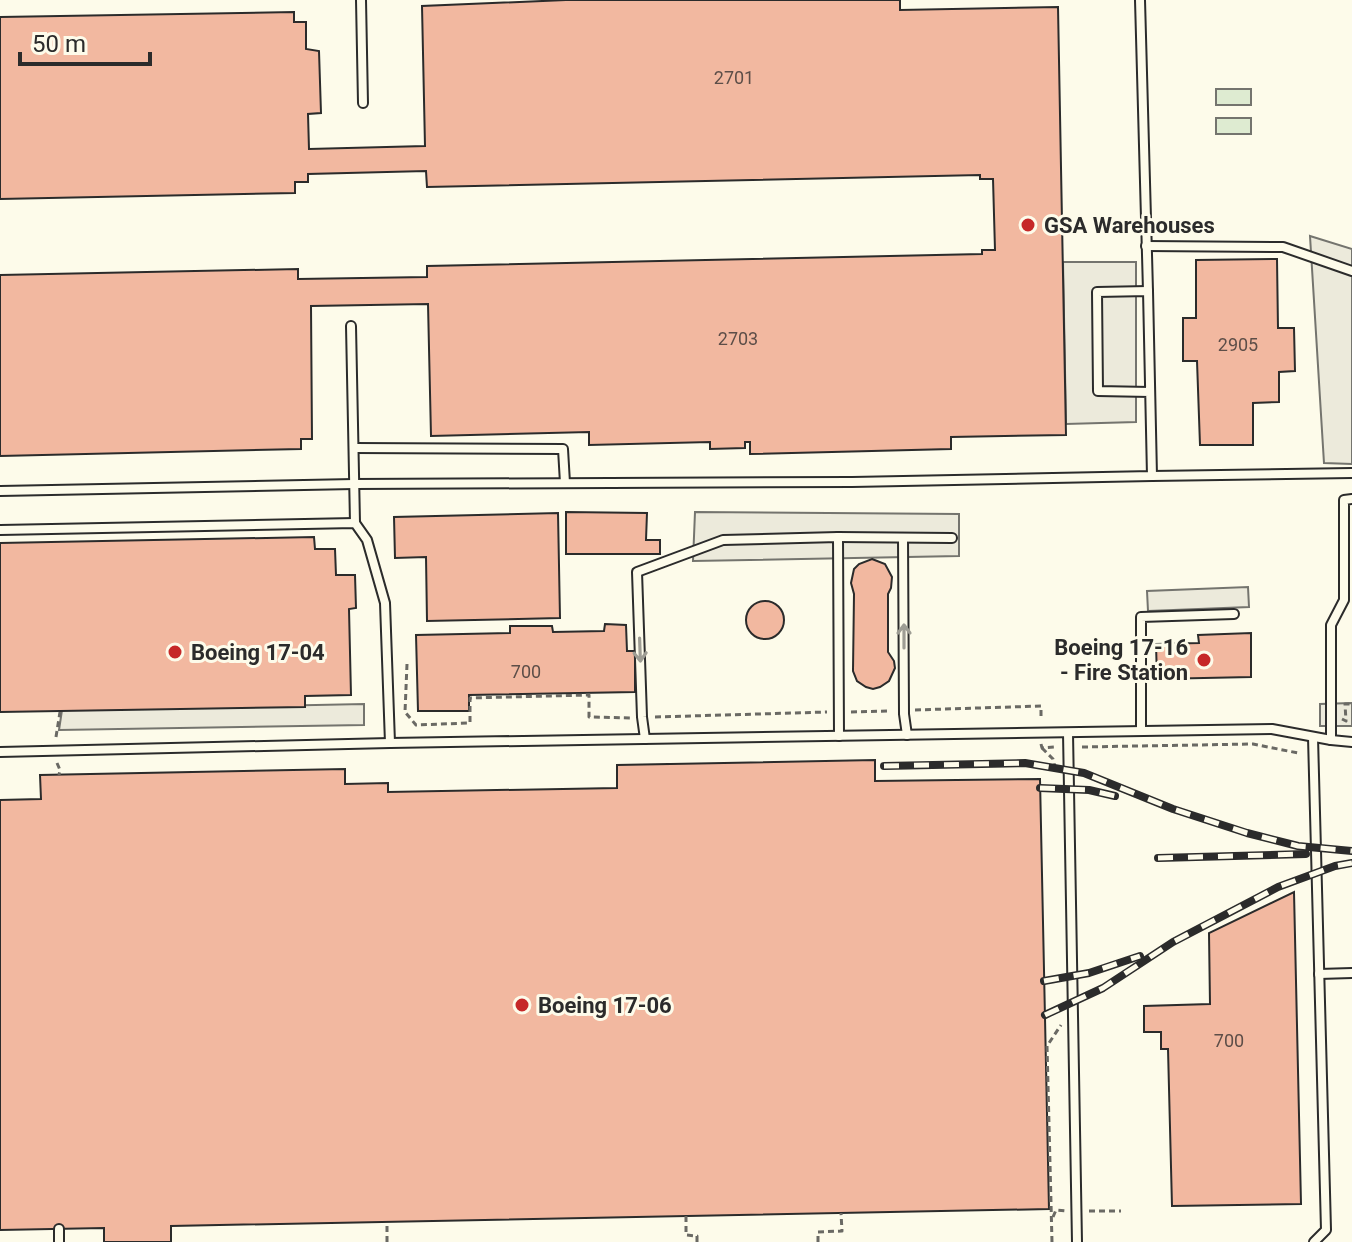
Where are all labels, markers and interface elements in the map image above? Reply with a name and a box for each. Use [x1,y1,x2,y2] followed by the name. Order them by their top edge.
[20,16,150,66] scale bar
[32,30,86,58] text: 50 m
[714,67,754,88] house number: 2701
[1044,213,1215,238] place label: GSA Warehouses
[1019,216,1037,234] marker: GSA Warehouses
[718,328,758,349] house number: 2703
[1218,334,1258,355] house number: 2905
[896,623,912,650] one-way arrow
[1054,635,1188,685] place label: Boeing 17-16 - Fire Station
[632,636,647,663] one-way arrow
[191,640,325,665] place label: Boeing 17-04
[166,643,184,661] marker: Boeing 17-04
[1195,651,1213,669] marker: Boeing 17-16 - Fire Station
[511,661,541,682] house number: 700
[538,993,672,1018] place label: Boeing 17-06
[513,996,531,1014] marker: Boeing 17-06
[1214,1030,1244,1051] house number: 700

